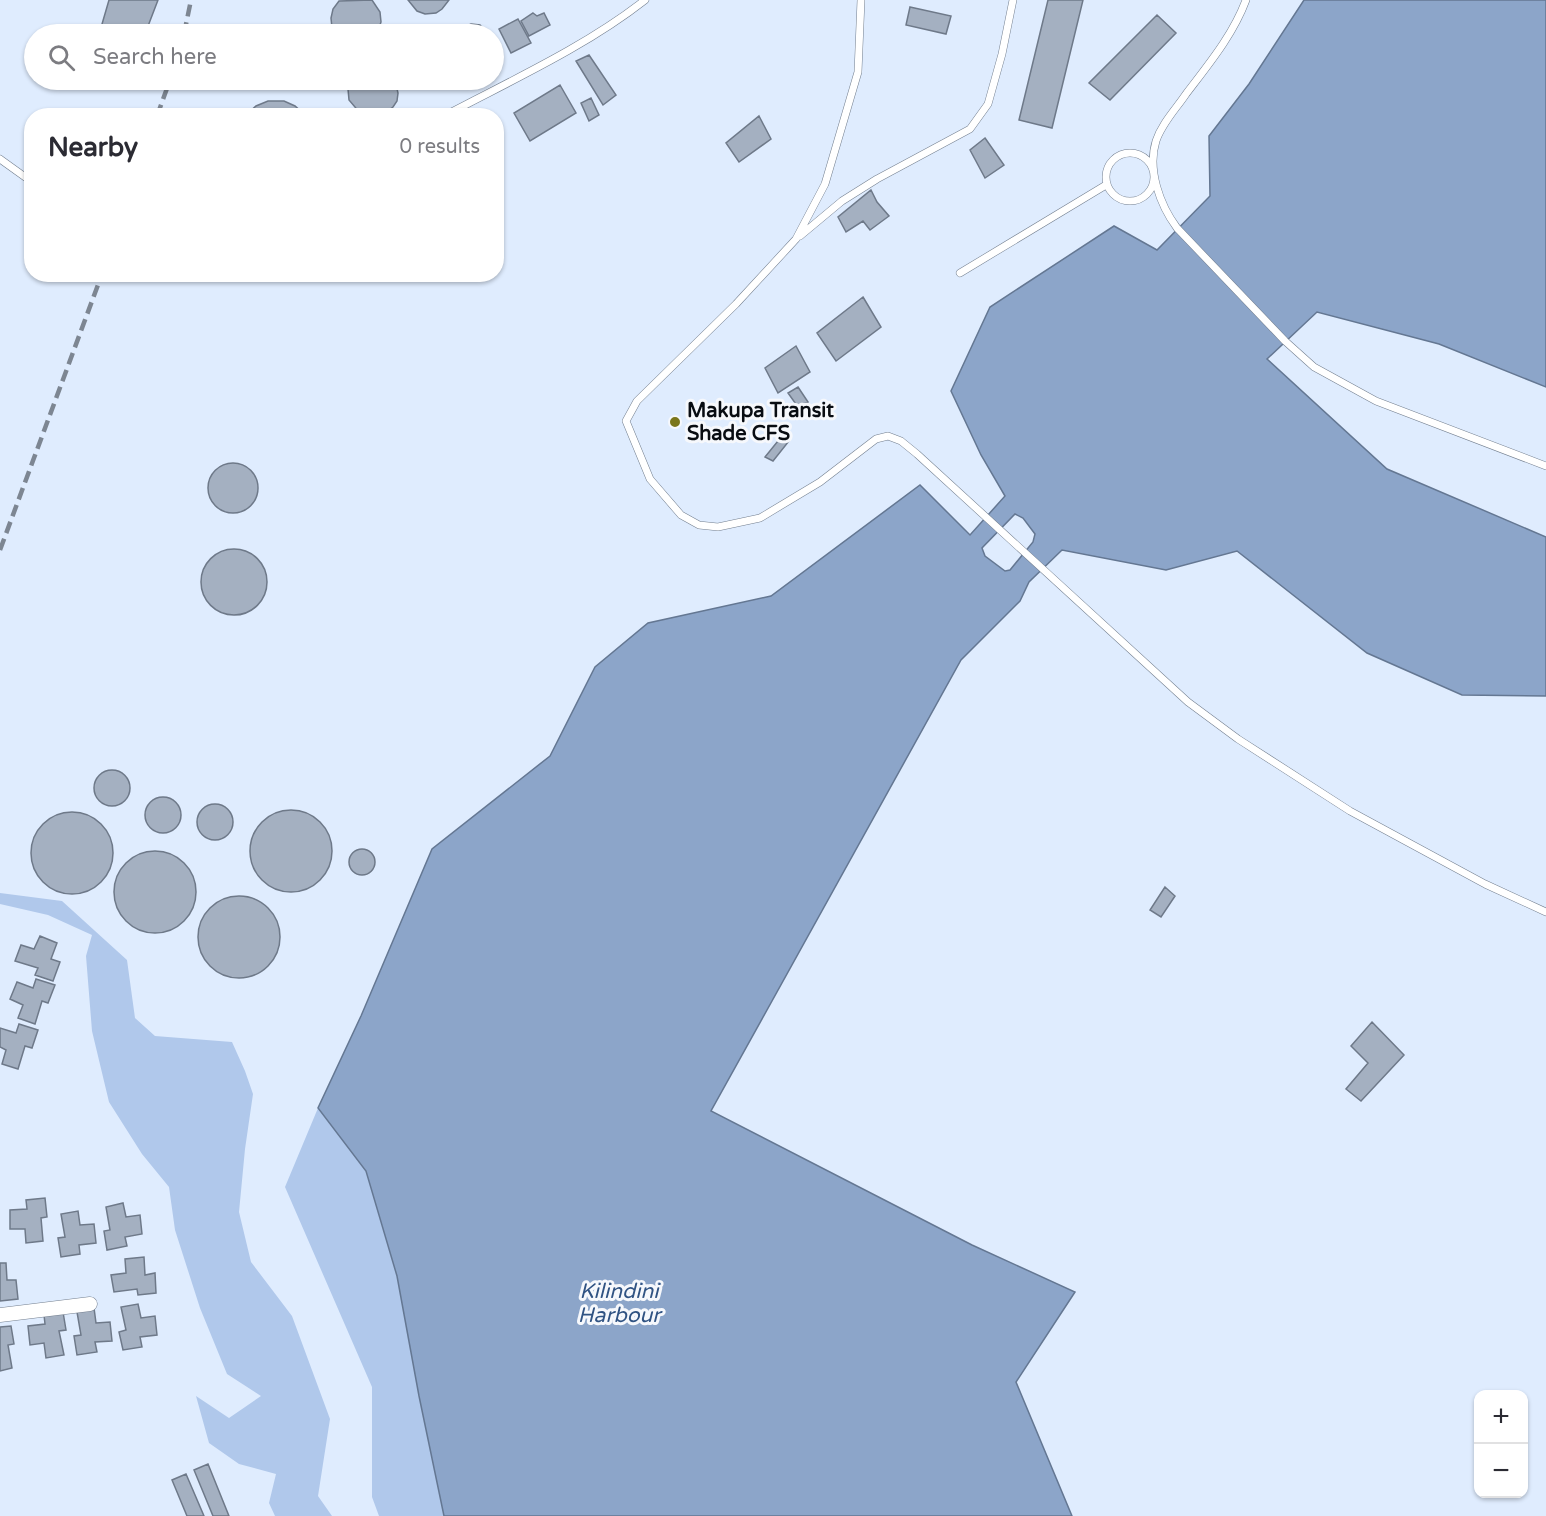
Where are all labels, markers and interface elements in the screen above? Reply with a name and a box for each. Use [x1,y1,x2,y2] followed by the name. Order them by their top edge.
[24,24,504,90] search box
[45,41,78,74] icon: search
[93,44,217,70] text: Search here
[48,132,138,163] text: Nearby
[400,135,480,159] text: 0 results
[687,399,834,446] place label: Makupa Transit Shade CFS
[668,415,682,429] marker: Makupa Transit Shade CFS
[578,1279,663,1328] water label: Kilindini Harbour
[1474,1390,1528,1498] map controls
[1474,1390,1528,1444] button: +
[1474,1444,1528,1498] button: −

